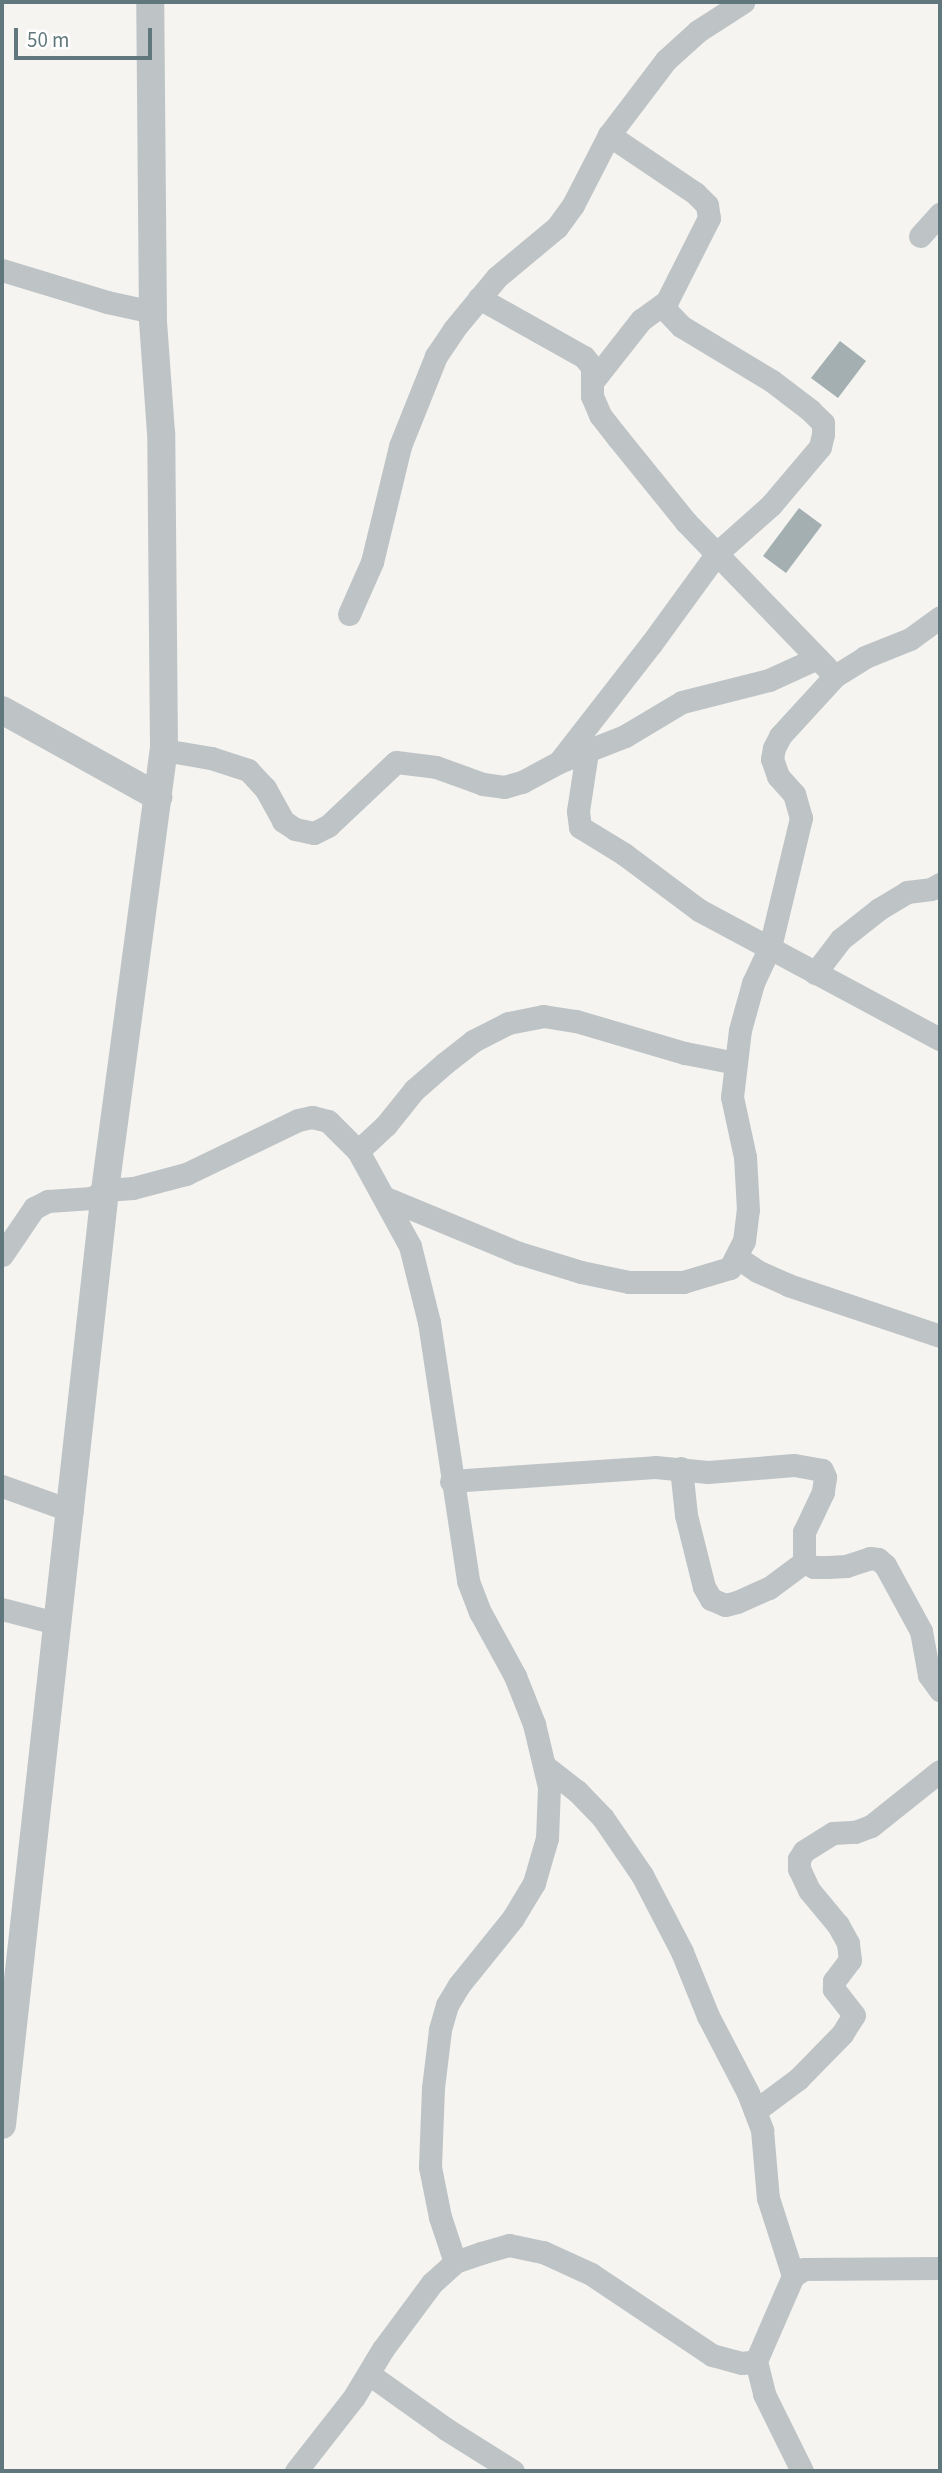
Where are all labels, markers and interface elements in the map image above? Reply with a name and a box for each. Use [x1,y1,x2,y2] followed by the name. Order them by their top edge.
[18,14,156,58] scale bar
[27,25,69,55] text: 50 m

